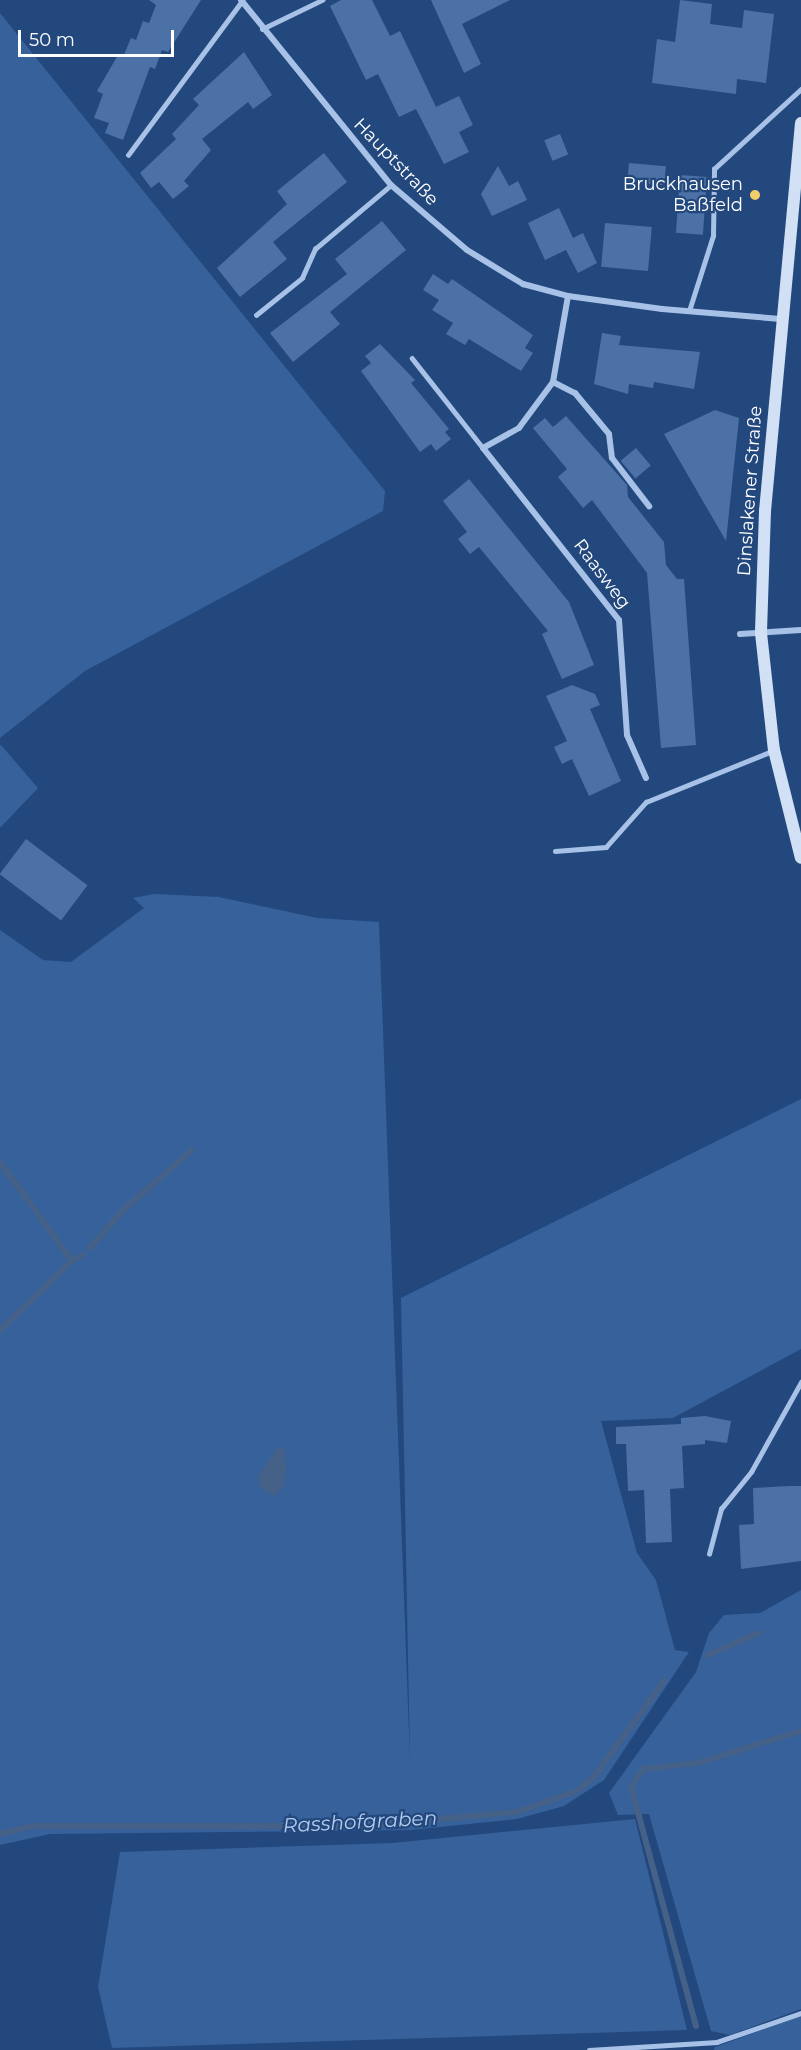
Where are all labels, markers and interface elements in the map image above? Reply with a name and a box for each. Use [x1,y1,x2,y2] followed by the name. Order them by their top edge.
[21,18,177,56] scale bar
[29,29,75,51] text: 50 m
[349,114,443,210] street label: Hauptstraße
[623,174,743,216] place label: Bruckhausen Baßfeld
[748,188,762,202] marker: Bruckhausen Baßfeld
[733,405,767,577] street label: Dinslakener Straße
[569,535,635,613] street label: Raasweg
[282,1806,438,1838] water label: Rasshofgraben

